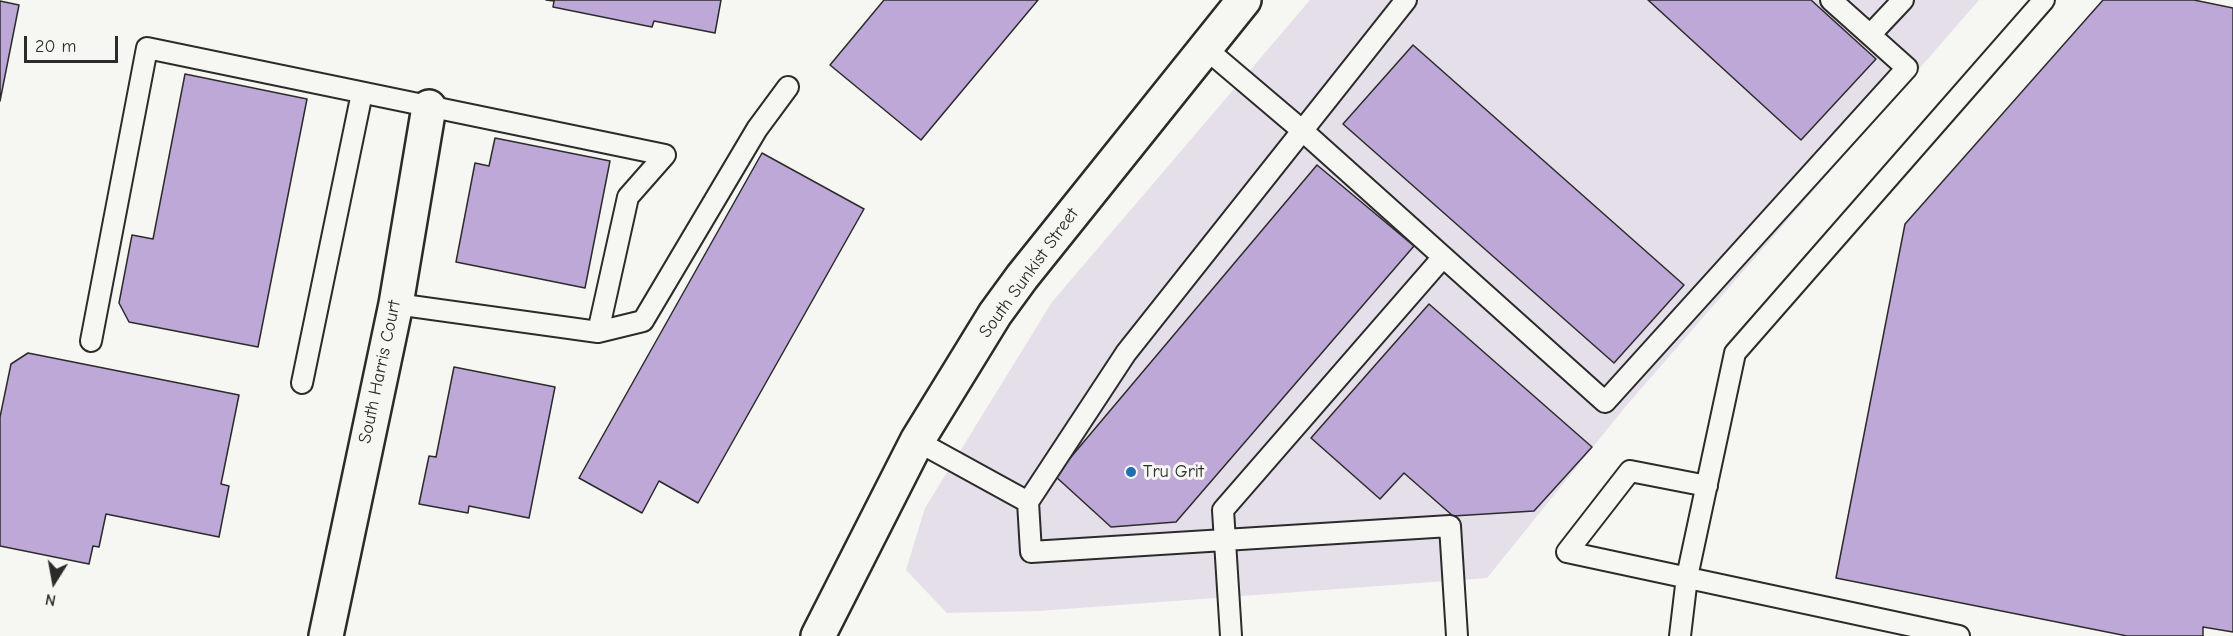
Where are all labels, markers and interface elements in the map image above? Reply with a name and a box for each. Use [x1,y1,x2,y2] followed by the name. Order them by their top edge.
[27,24,122,62] scale bar
[35,36,76,57] text: 20 m
[975,204,1083,342] street label: South Sunkist Street
[354,298,406,446] street label: South Harris Court
[1143,461,1204,483] place label: Tru Grit
[1124,465,1138,479] marker: Tru Grit
[24,552,84,612] north arrow
[44,590,57,609] text: N

